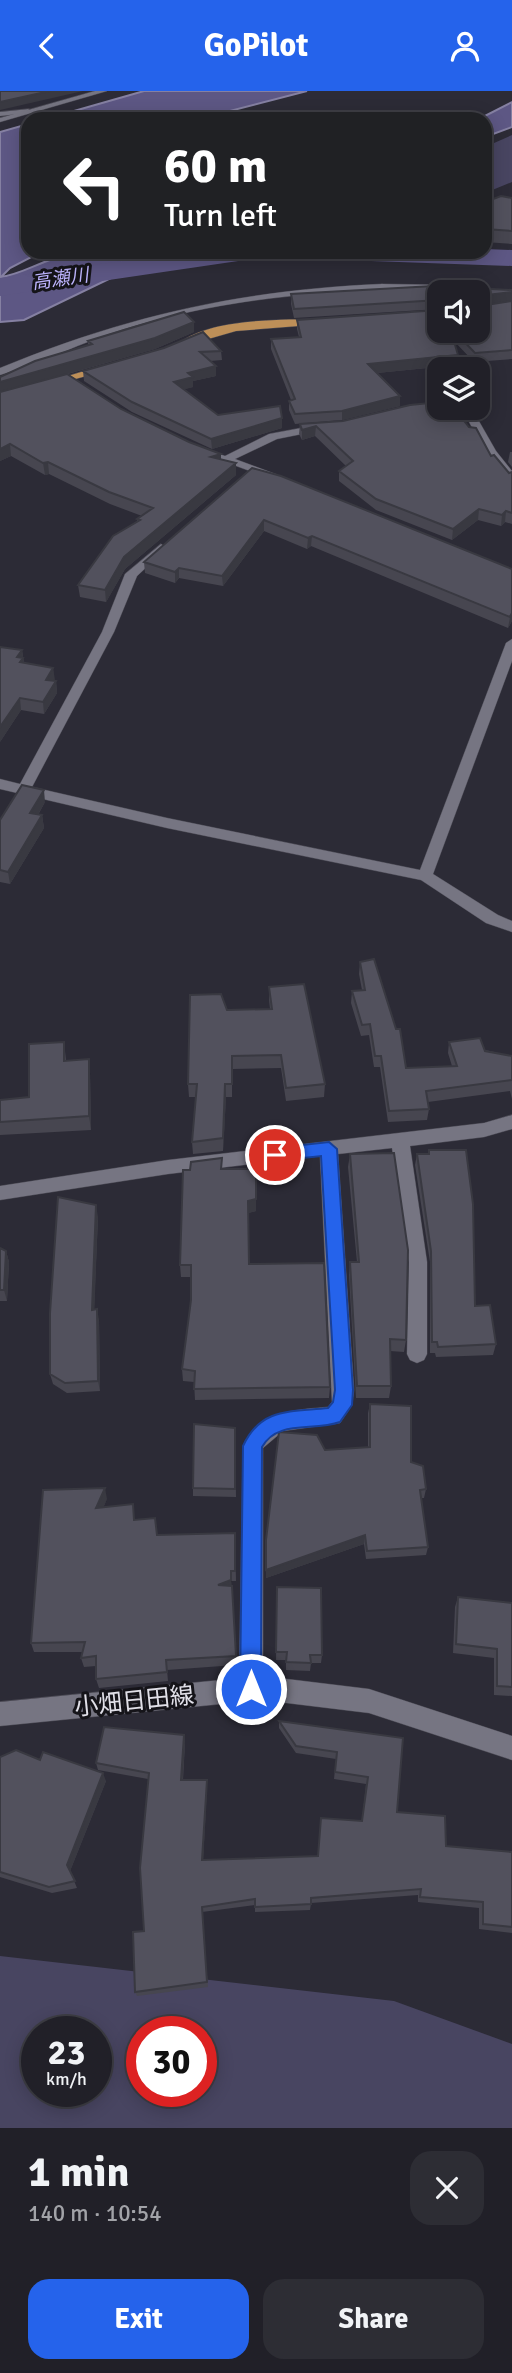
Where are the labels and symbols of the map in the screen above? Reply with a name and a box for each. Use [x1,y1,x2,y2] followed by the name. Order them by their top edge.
[30,263,92,295] water label: 高瀬川
[245,1125,305,1185] pin
[214,1652,288,1726] position arrow
[73,1680,195,1722] street label: 小畑日田線
[126,2016,217,2107] speed limit sign: 30

